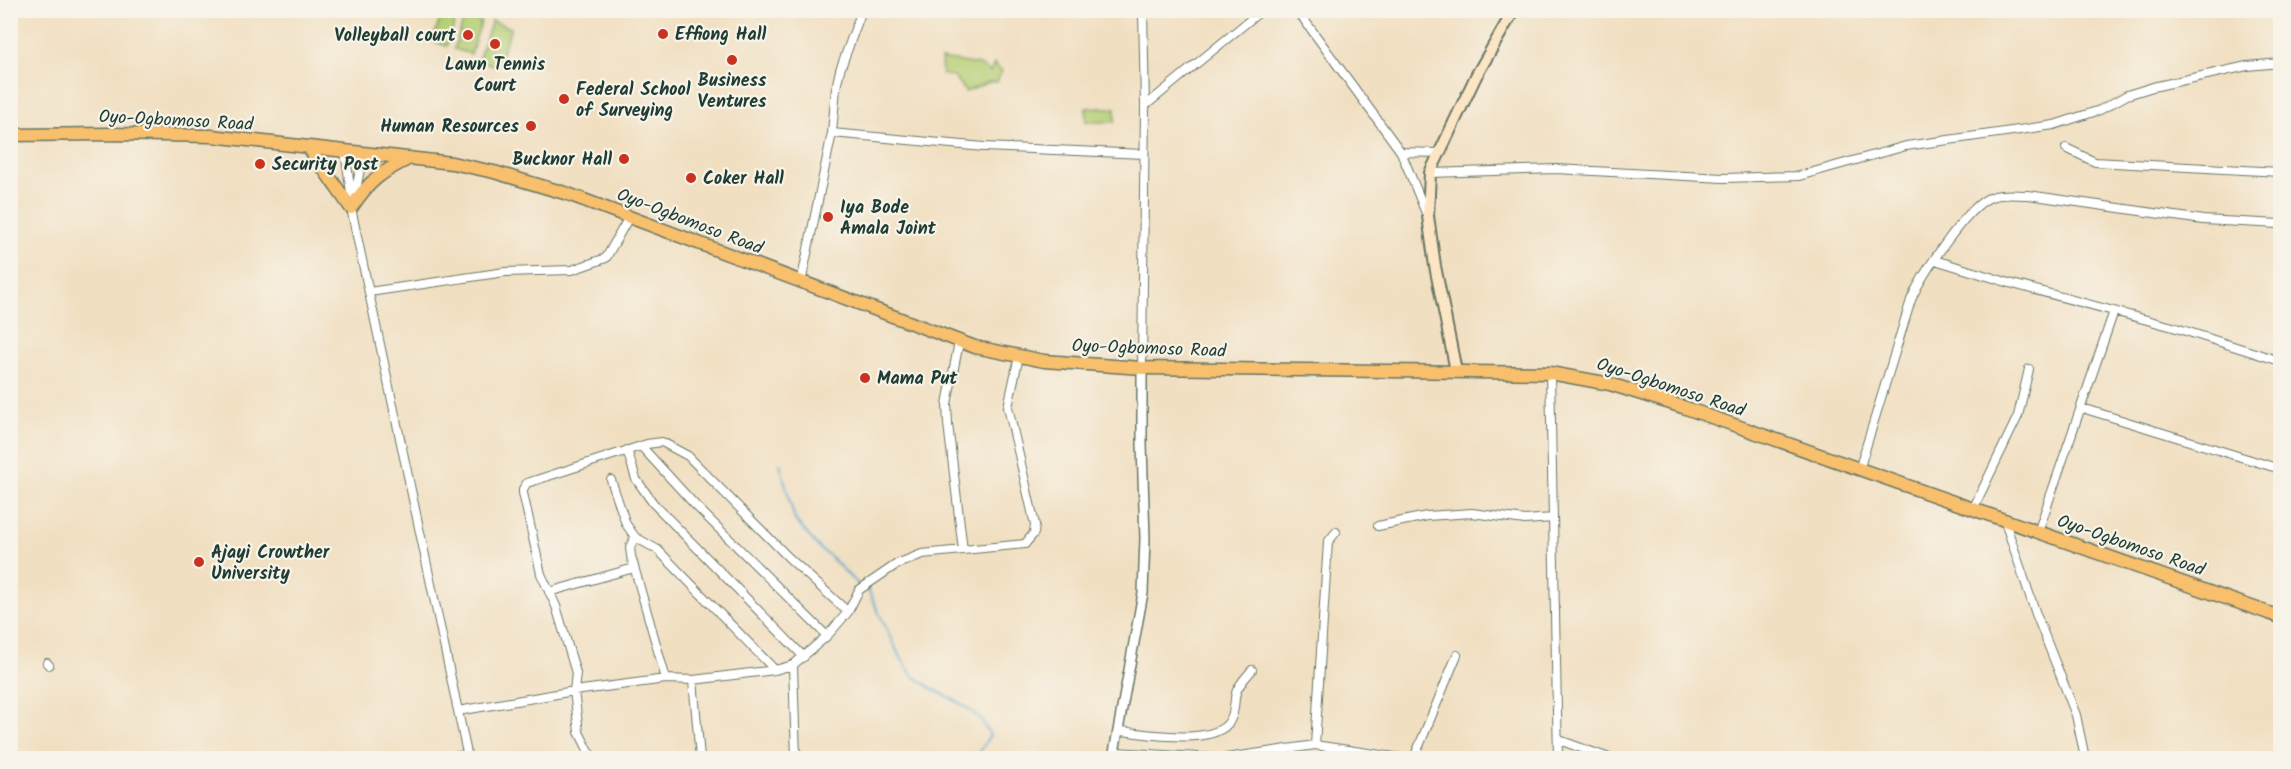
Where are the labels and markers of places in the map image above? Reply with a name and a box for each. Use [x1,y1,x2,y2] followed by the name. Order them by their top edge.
[675,21,767,50] place label: Effiong Hall
[334,22,457,51] place label: Volleyball court
[656,27,670,41] marker: Effiong Hall
[461,28,475,42] marker: Volleyball court
[488,37,502,51] marker: Lawn Tennis Court
[445,51,546,101] place label: Lawn Tennis Court
[725,53,739,67] marker: Business Ventures
[698,67,767,117] place label: Business Ventures
[576,76,691,126] place label: Federal School of Surveying
[557,92,571,106] marker: Federal School of Surveying
[380,113,520,142] place label: Human Resources
[524,119,538,133] marker: Human Resources
[512,146,612,175] place label: Bucknor Hall
[272,151,379,180] place label: Security Post
[617,152,631,166] marker: Bucknor Hall
[253,157,267,171] marker: Security Post
[703,165,784,194] place label: Coker Hall
[684,171,698,185] marker: Coker Hall
[840,194,937,244] place label: Iya Bode Amala Joint
[821,210,835,224] marker: Iya Bode Amala Joint
[877,365,958,394] place label: Mama Put
[858,371,872,385] marker: Mama Put
[211,539,331,589] place label: Ajayi Crowther University
[192,555,206,569] marker: Ajayi Crowther University

